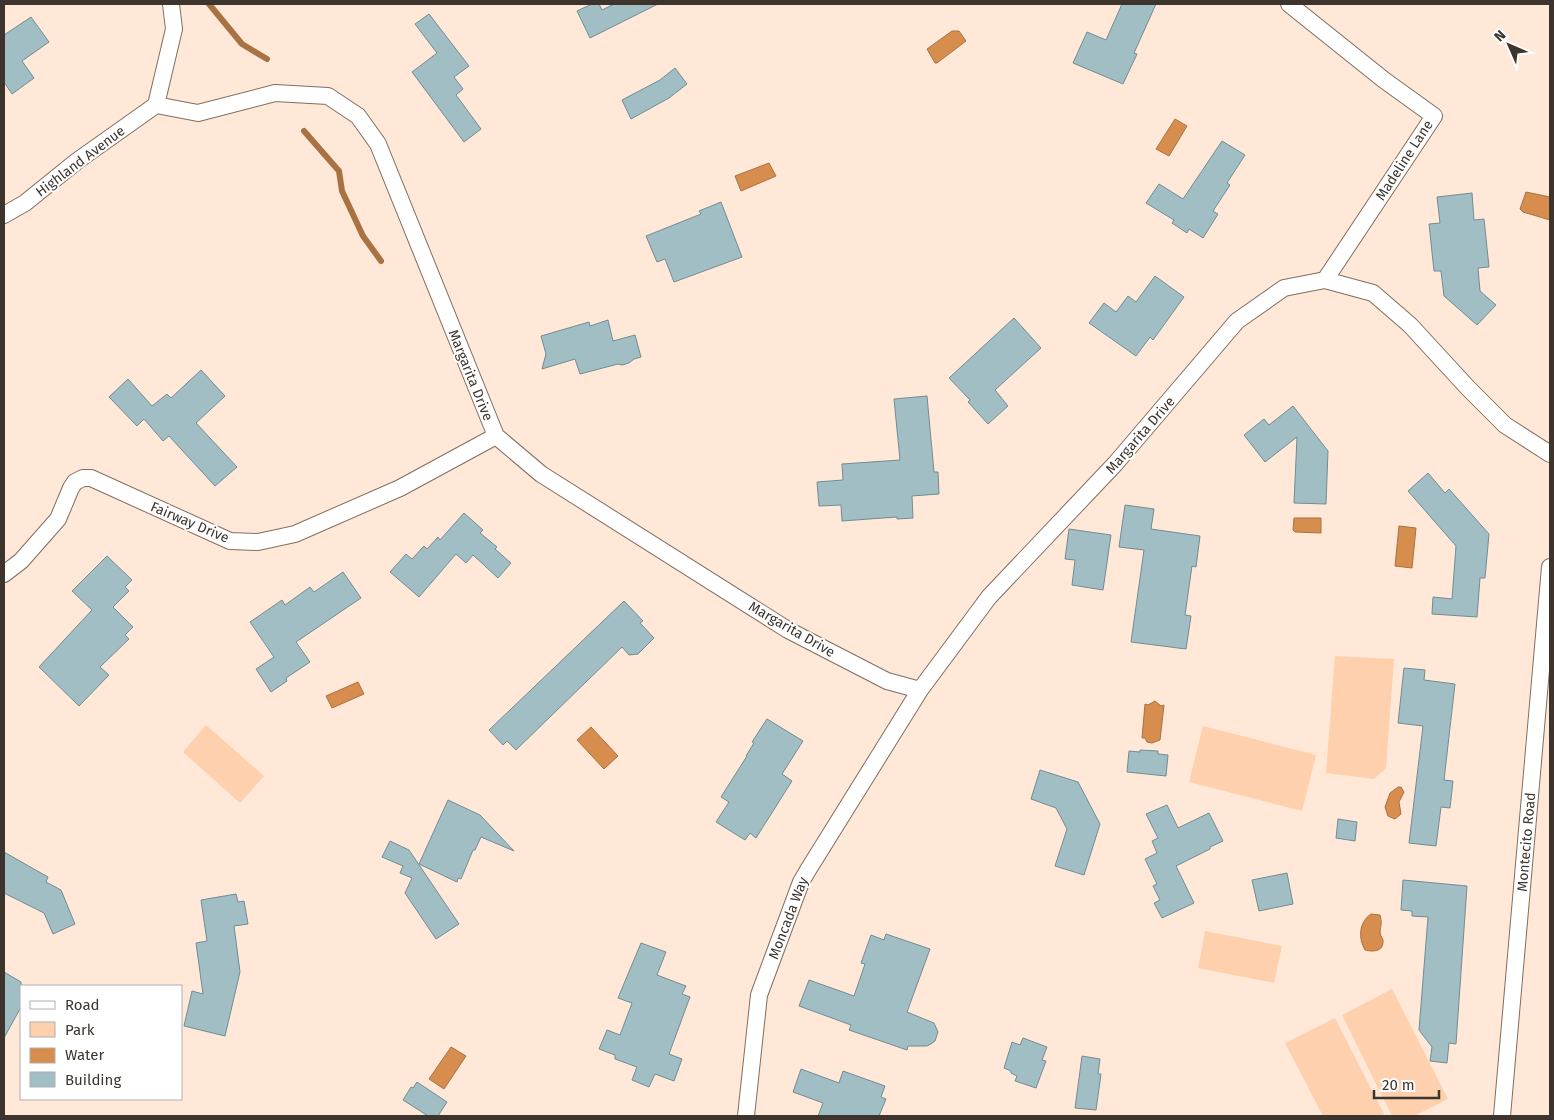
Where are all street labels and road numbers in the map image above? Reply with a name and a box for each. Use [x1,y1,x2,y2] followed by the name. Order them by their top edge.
[1372,117,1437,204] street label: Madeline Lane
[32,122,128,200] street label: Highland Avenue
[445,327,497,423] street label: Margarita Drive
[1102,393,1179,477] street label: Margarita Drive
[148,498,232,547] street label: Fairway Drive
[746,598,838,661] street label: Margarita Drive
[1514,792,1539,892] street label: Montecito Road
[765,875,812,962] street label: Moncada Way

